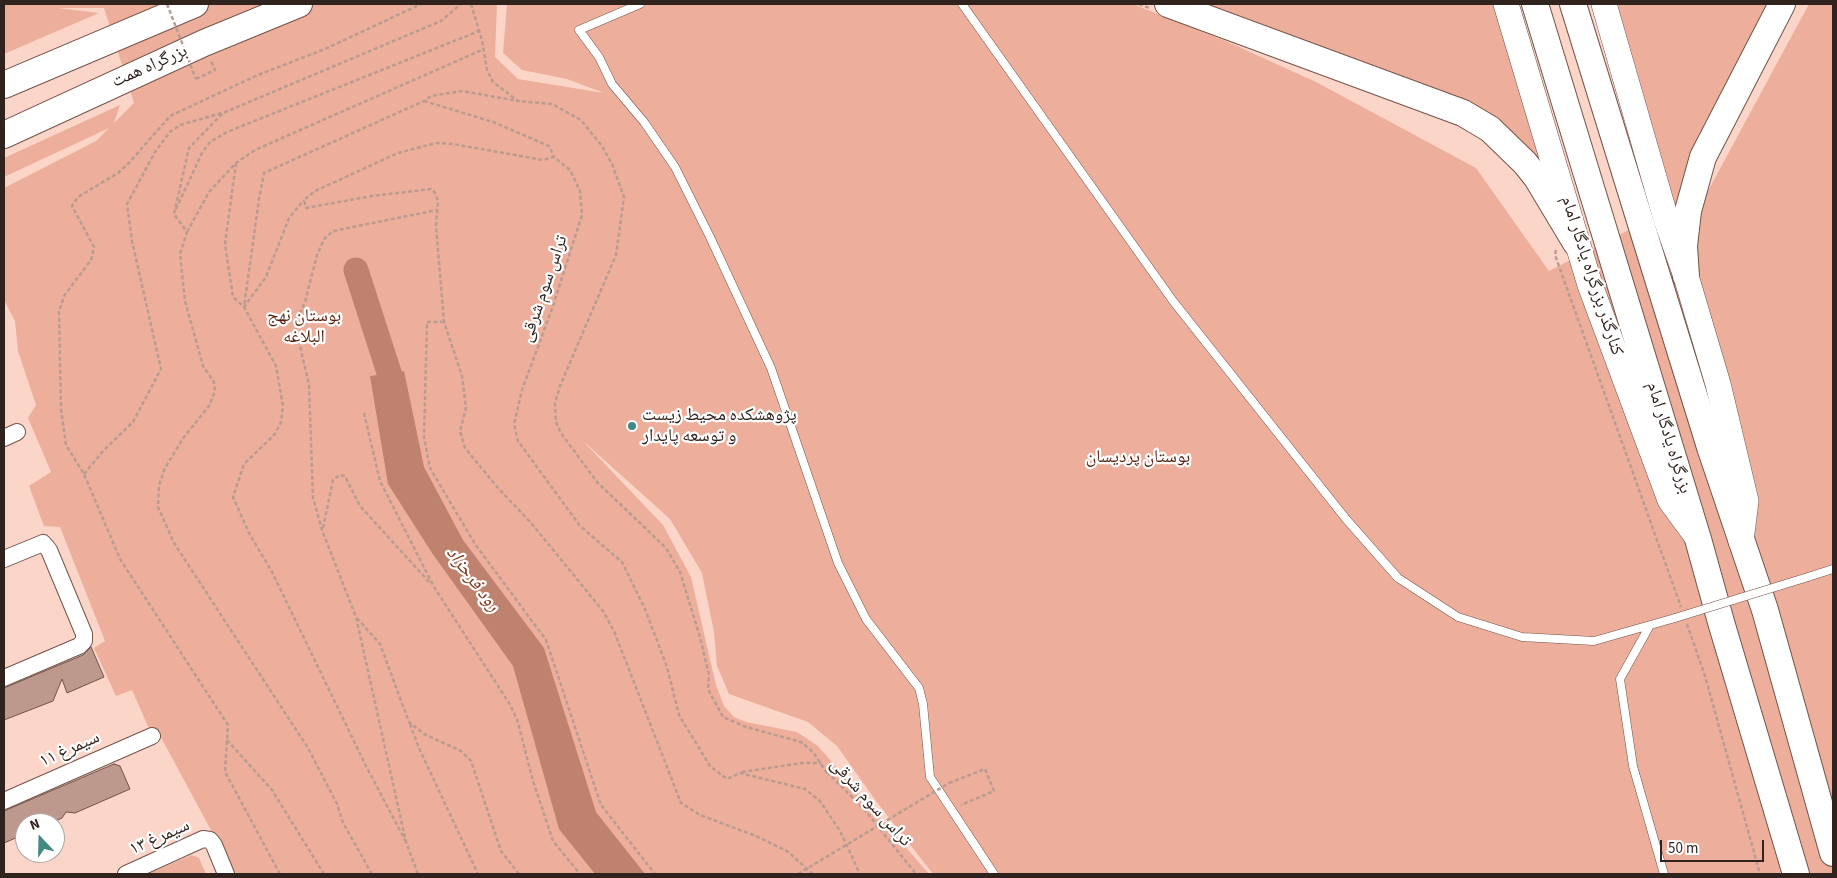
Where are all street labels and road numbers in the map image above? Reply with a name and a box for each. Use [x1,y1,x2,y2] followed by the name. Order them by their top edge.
[109,41,191,93] street label: بزرگراه همت
[1555,193,1627,359] street label: کنارگذر بزرگراه یادگار امام
[517,233,573,345] street label: تراس سوم شرقی
[1641,380,1695,496] street label: بزرگراه یادگار امام
[37,727,103,773] street label: سیمرغ ۱۱
[825,754,915,852] street label: تراس سوم شرقی
[127,815,193,861] street label: سیمرغ ۱۳

